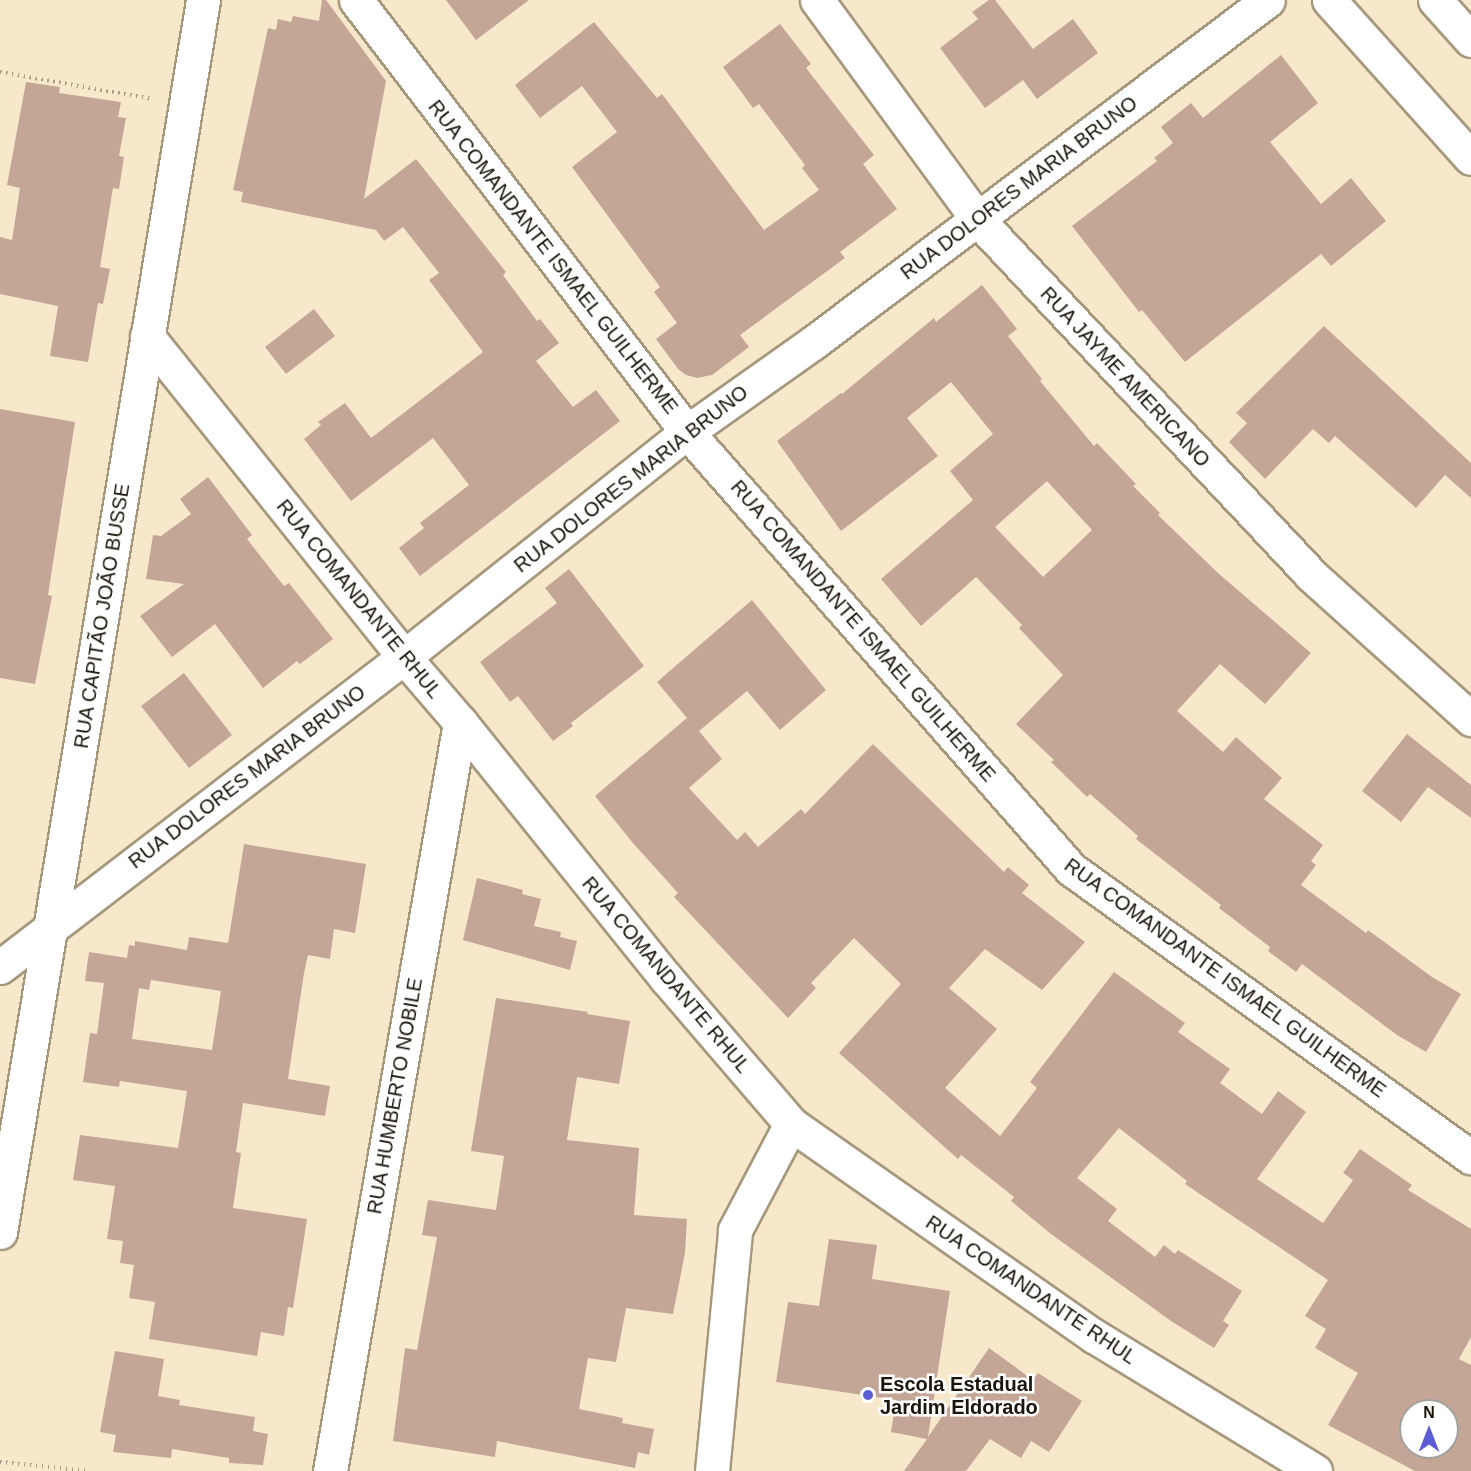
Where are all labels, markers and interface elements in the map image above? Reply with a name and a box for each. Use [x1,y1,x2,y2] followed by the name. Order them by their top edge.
[895,90,1143,286] street label: RUA DOLORES MARIA BRUNO
[422,95,684,419] street label: RUA COMANDANTE ISMAEL GUILHERME
[1035,281,1215,473] street label: RUA JAYME AMERICANO
[508,380,754,578] street label: RUA DOLORES MARIA BRUNO
[725,475,1001,787] street label: RUA COMANDANTE ISMAEL GUILHERME
[69,481,135,751] street label: RUA CAPITÃO JOÃO BUSSE
[271,494,447,704] street label: RUA COMANDANTE RHUL
[123,679,371,875] street label: RUA DOLORES MARIA BRUNO
[1059,853,1391,1103] street label: RUA COMANDANTE ISMAEL GUILHERME
[576,872,756,1078] street label: RUA COMANDANTE RHUL
[362,976,428,1216] street label: RUA HUMBERTO NOBILE
[921,1210,1141,1370] street label: RUA COMANDANTE RHUL
[880,1372,1038,1419] place label: Escola Estadual Jardim Eldorado
[861,1388,875,1402] marker: Escola Estadual Jardim Eldorado
[1399,1399,1459,1459] north arrow
[1423,1404,1435,1421] text: N

